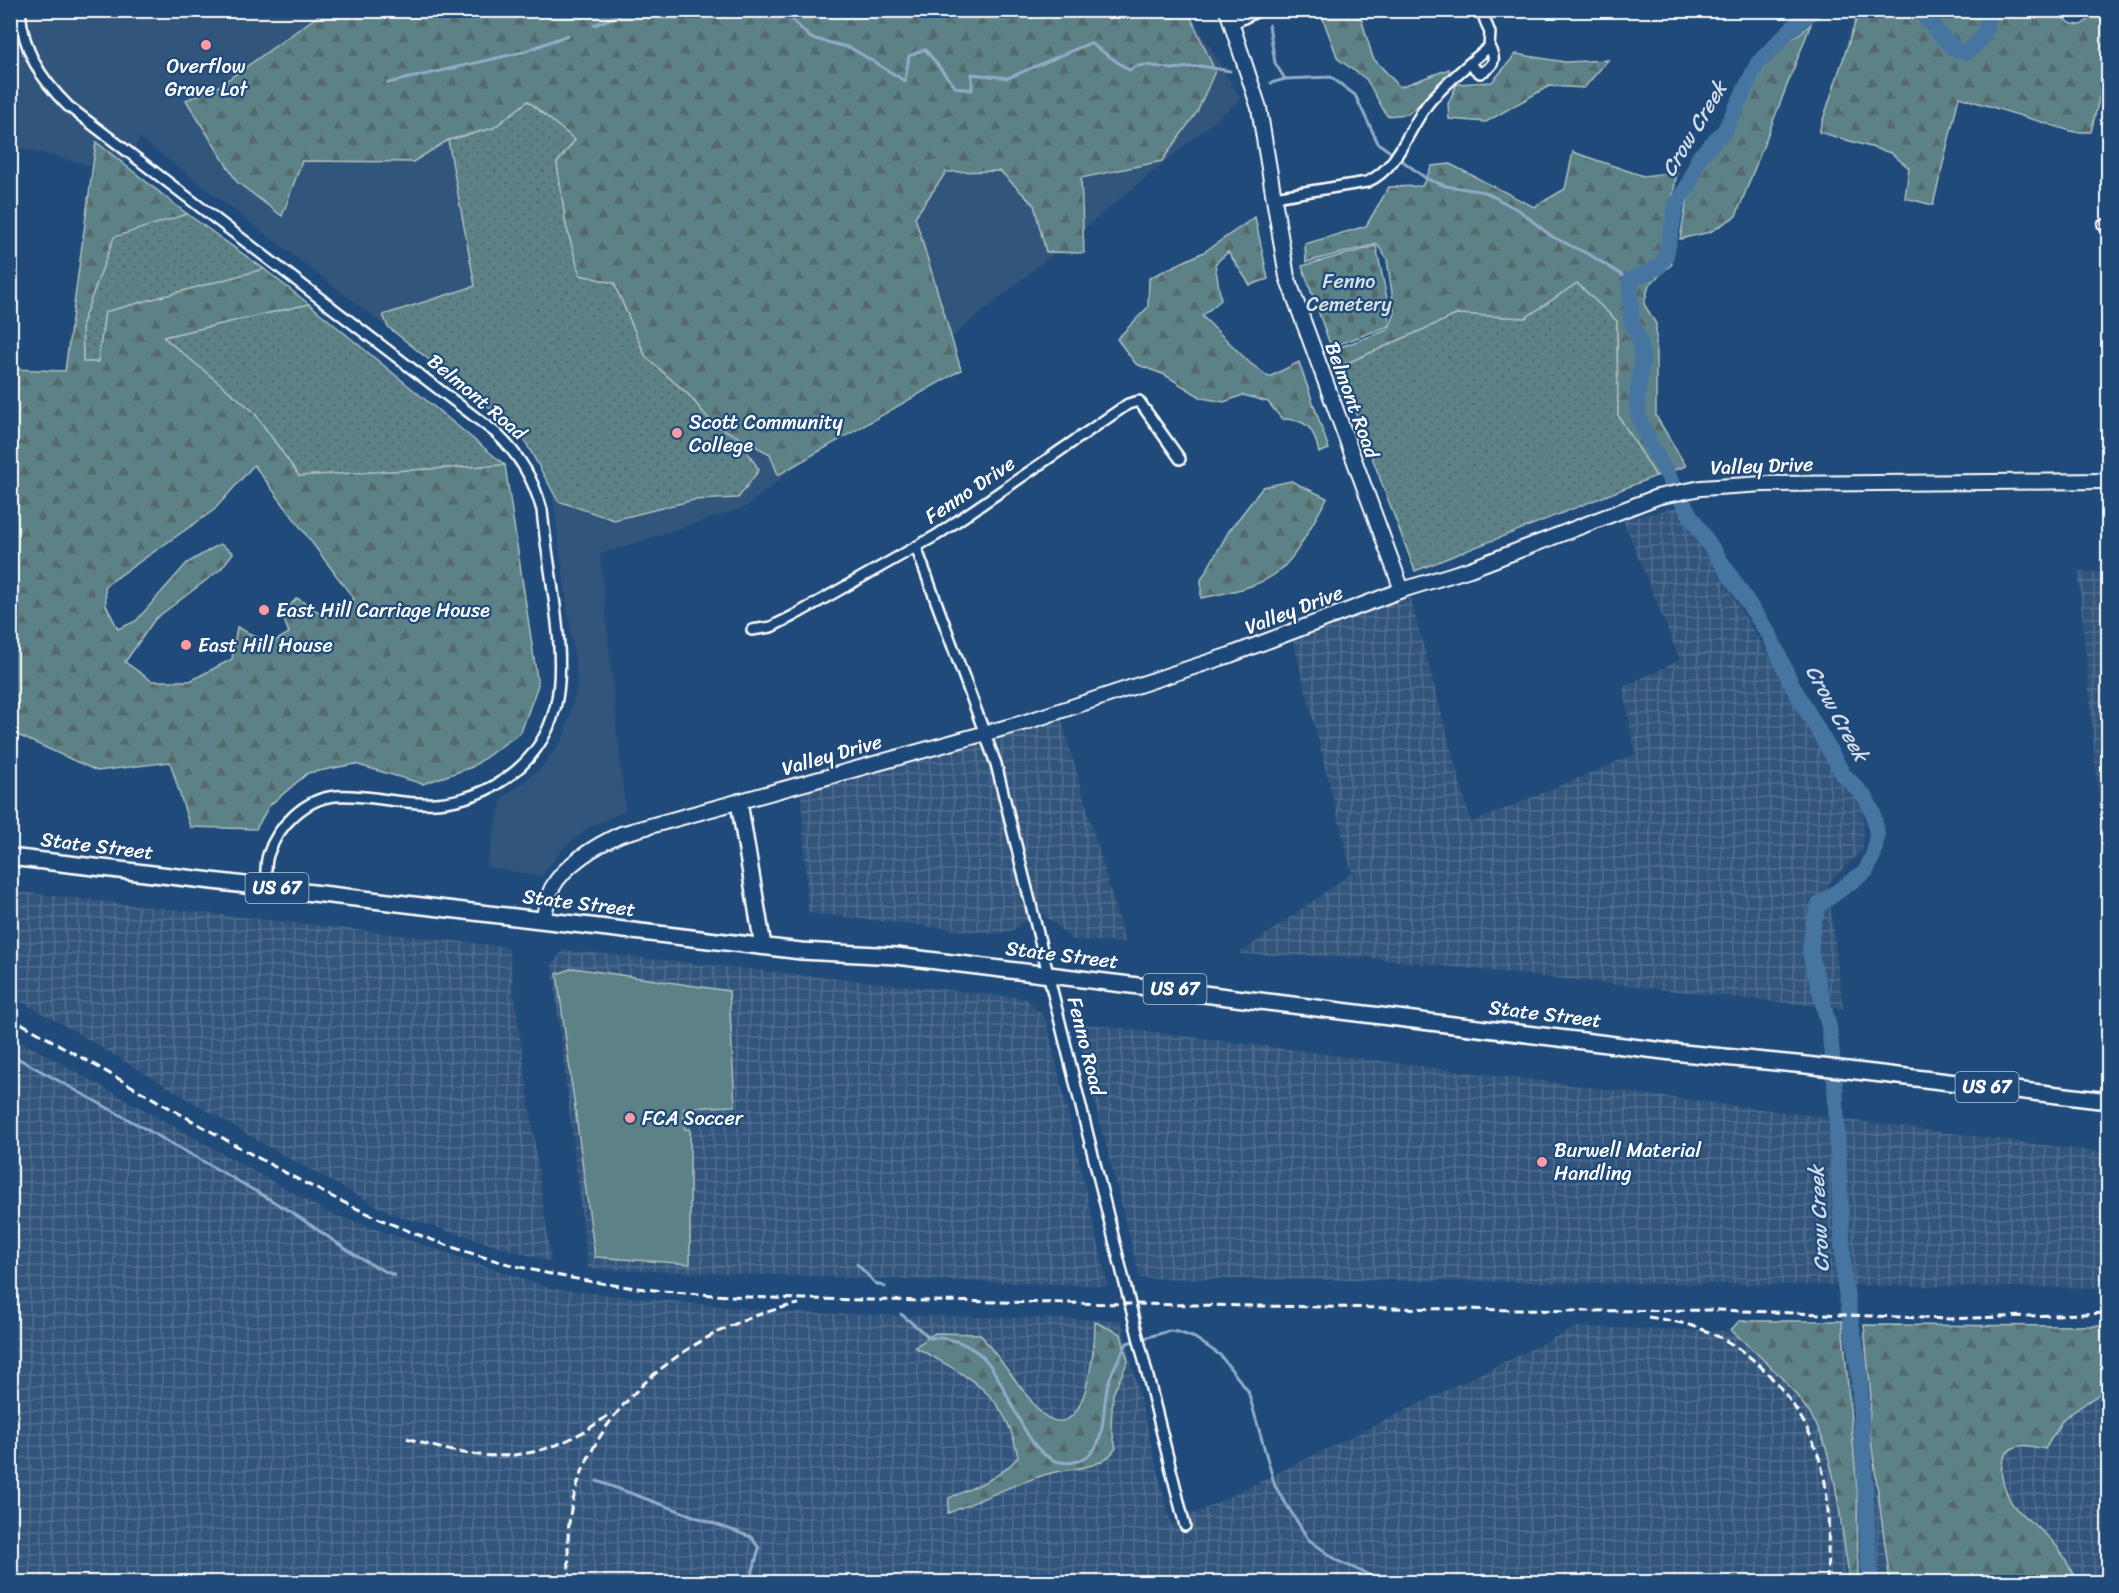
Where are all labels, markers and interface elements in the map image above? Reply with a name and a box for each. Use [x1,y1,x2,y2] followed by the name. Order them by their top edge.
[199,38,213,52] marker: Overflow Grave Lot
[165,49,248,107] place label: Overflow Grave Lot
[1650,71,1739,184] water label: Crow Creek
[1306,264,1392,322] park label: Fenno Cemetery
[1315,337,1390,464] street label: Belmont Road
[419,345,536,450] street label: Belmont Road
[689,405,844,463] place label: Scott Community College
[670,426,684,440] marker: Scott Community College
[917,447,1023,533] street label: Fenno Drive
[1710,447,1814,485] street label: Valley Drive
[1240,575,1348,645] street label: Valley Drive
[276,593,490,628] place label: East Hill Carriage House
[257,603,271,617] marker: East Hill Carriage House
[198,628,333,663] place label: East Hill House
[179,638,193,652] marker: East Hill House
[1795,657,1881,771] water label: Crow Creek
[778,724,886,786] street label: Valley Drive
[39,822,155,870] street label: State Street
[246,873,308,903] road number: US 67
[521,879,637,927] street label: State Street
[1004,931,1120,979] street label: State Street
[1144,974,1206,1004] road number: US 67
[1487,990,1603,1038] street label: State Street
[1057,993,1116,1101] street label: Fenno Road
[1956,1072,2018,1102] road number: US 67
[642,1101,744,1136] place label: FCA Soccer
[623,1111,637,1125] marker: FCA Soccer
[1554,1133,1702,1191] place label: Burwell Material Handling
[1535,1155,1549,1169] marker: Burwell Material Handling
[1797,1162,1841,1273] water label: Crow Creek

